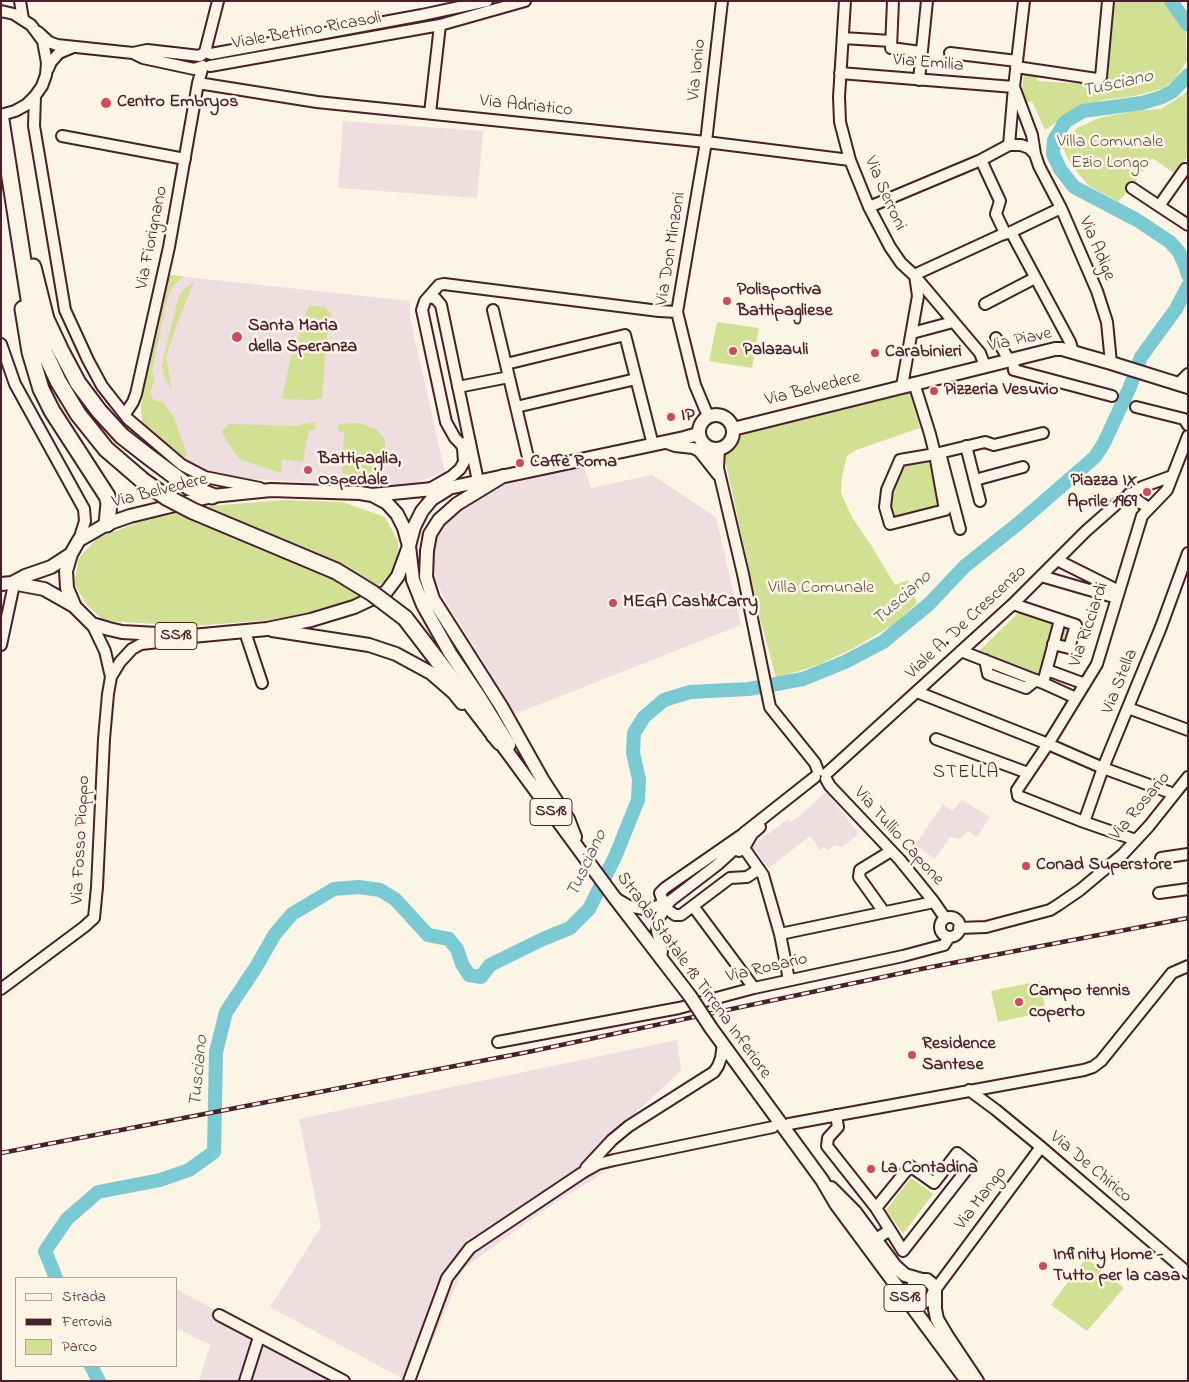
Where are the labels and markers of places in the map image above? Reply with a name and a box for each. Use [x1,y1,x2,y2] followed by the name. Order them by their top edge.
[117,92,238,114] place label: Centro Embryos
[99,96,113,110] marker: Centro Embryos
[737,280,833,322] place label: Polisportiva Battipagliese
[721,295,733,307] marker: Polisportiva Battipagliese
[248,316,357,358] place label: Santa Maria della Speranza
[230,330,244,344] marker: Santa Maria della Speranza
[743,340,809,362] place label: Palazauli
[885,342,962,364] place label: Carabinieri
[727,345,739,357] marker: Palazauli
[869,347,881,359] marker: Carabinieri
[944,380,1058,402] place label: Pizzeria Vesuvio
[928,385,940,397] marker: Pizzeria Vesuvio
[681,406,695,428] place label: IP
[665,411,677,423] marker: IP
[318,449,401,492] place label: Battipaglia, Ospedale
[530,452,617,474] place label: Caffè Roma
[514,457,526,469] marker: Caffè Roma
[302,464,314,476] marker: Battipaglia, Ospedale
[1067,471,1137,514] place label: Piazza IX Aprile 1969
[1141,486,1153,498] marker: Piazza IX Aprile 1969
[623,592,758,614] place label: MEGA Cash&Carry
[607,597,619,609] marker: MEGA Cash&Carry
[1036,855,1172,877] place label: Conad Superstore
[1020,860,1032,872] marker: Conad Superstore
[1029,981,1130,1024] place label: Campo tennis coperto
[1013,996,1025,1008] marker: Campo tennis coperto
[922,1034,996,1076] place label: Residence Santese
[906,1049,918,1061] marker: Residence Santese
[881,1158,978,1180] place label: La Contadina
[865,1163,877,1175] marker: La Contadina
[1053,1245,1180,1288] place label: Infinity Home - Tutto per la casa
[1037,1260,1049,1272] marker: Infinity Home - Tutto per la casa

